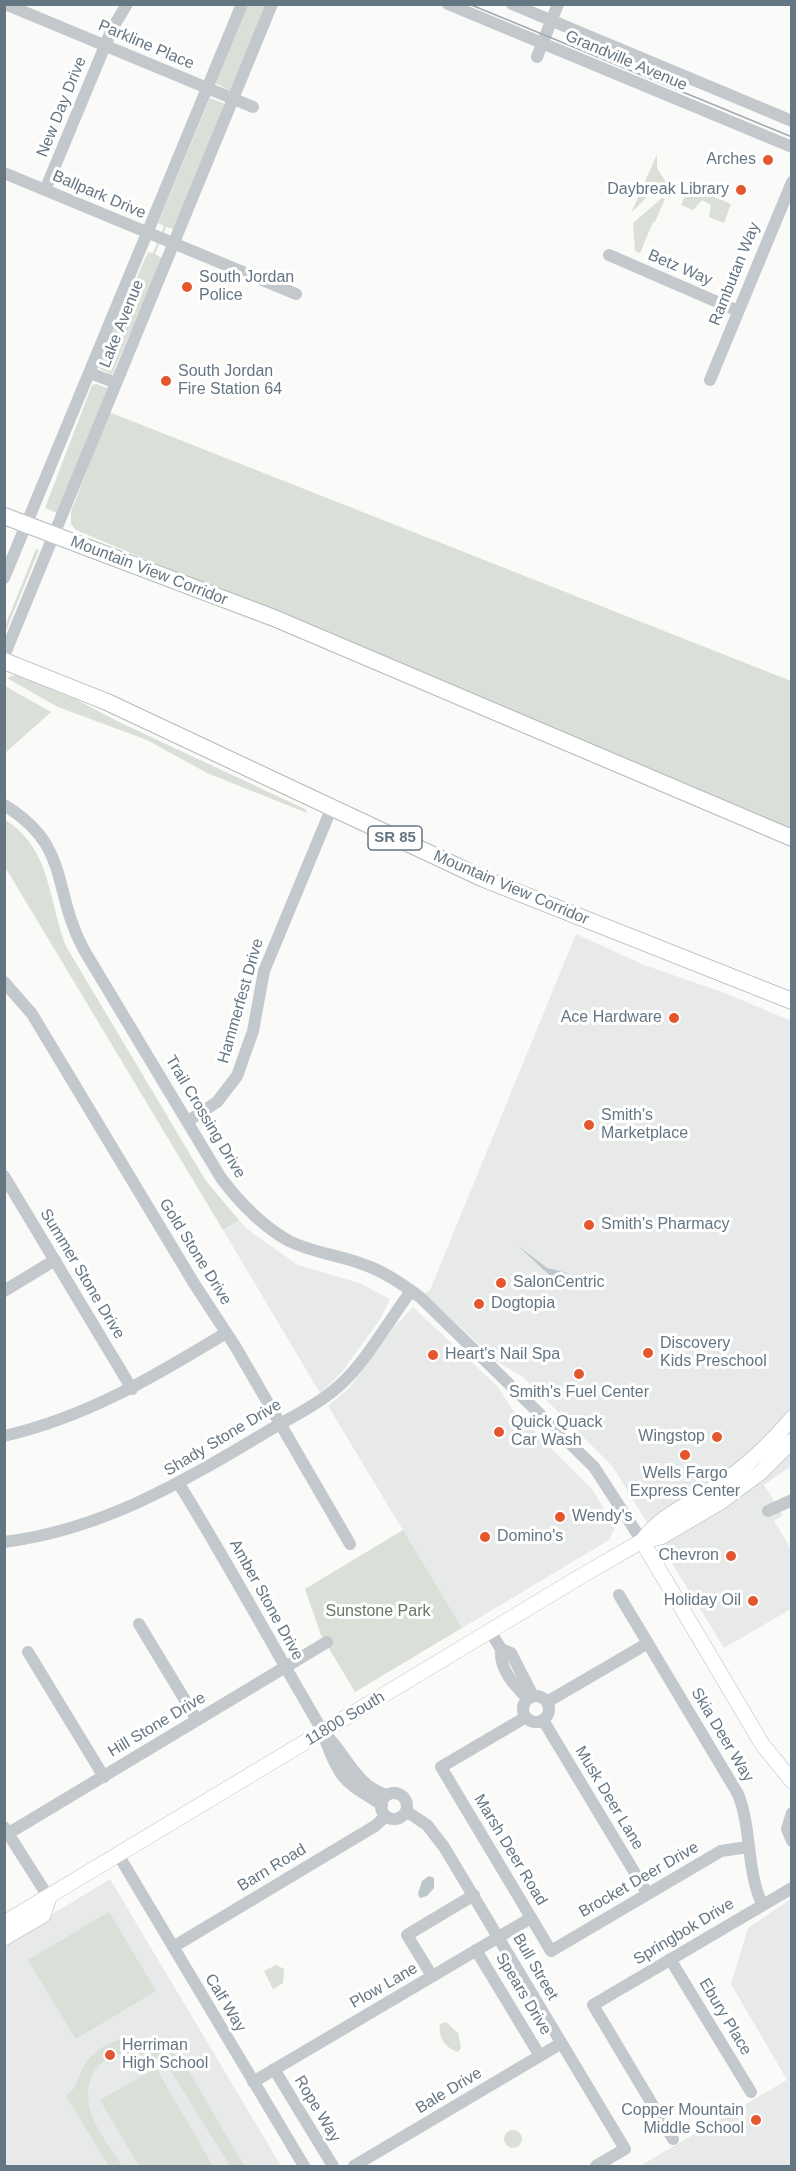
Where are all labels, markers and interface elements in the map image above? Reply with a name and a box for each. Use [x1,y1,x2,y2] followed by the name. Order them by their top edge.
[95,16,197,74] street label: Parkline Place
[562,27,690,95] street label: Grandville Avenue
[33,54,91,160] street label: New Day Drive
[706,150,756,170] place label: Arches
[761,153,775,167] marker: Arches
[49,167,149,223] street label: Ballpark Drive
[607,180,729,200] place label: Daybreak Library
[734,183,748,197] marker: Daybreak Library
[706,220,764,328] street label: Rambutan Way
[645,246,715,290] street label: Betz Way
[199,268,294,306] place label: South Jordan Police
[96,277,148,371] street label: Lake Avenue
[180,280,194,294] marker: South Jordan Police
[178,362,282,400] place label: South Jordan Fire Station 64
[159,374,173,388] marker: South Jordan Fire Station 64
[68,532,230,610] street label: Mountain View Corridor
[368,826,422,850] road number: SR 85
[430,847,592,929] street label: Mountain View Corridor
[214,936,268,1066] street label: Hammerfest Drive
[561,1008,662,1028] place label: Ace Hardware
[667,1011,681,1025] marker: Ace Hardware
[161,1052,249,1182] street label: Trail Crossing Drive
[601,1106,688,1144] place label: Smith's Marketplace
[582,1118,596,1132] marker: Smith's Marketplace
[155,1195,235,1309] street label: Gold Stone Drive
[36,1205,128,1343] street label: Summer Stone Drive
[601,1215,729,1235] place label: Smith's Pharmacy
[582,1218,596,1232] marker: Smith's Pharmacy
[513,1273,605,1293] place label: SalonCentric
[494,1276,508,1290] marker: SalonCentric
[491,1294,555,1314] place label: Dogtopia
[472,1297,486,1311] marker: Dogtopia
[660,1334,767,1372] place label: Discovery Kids Preschool
[445,1345,560,1365] place label: Heart's Nail Spa
[641,1346,655,1360] marker: Discovery Kids Preschool
[426,1348,440,1362] marker: Heart's Nail Spa
[572,1367,586,1381] marker: Smith's Fuel Center
[509,1383,649,1403] place label: Smith's Fuel Center
[161,1395,285,1481] street label: Shady Stone Drive
[511,1413,603,1451] place label: Quick Quack Car Wash
[492,1425,506,1439] marker: Quick Quack Car Wash
[638,1427,705,1447] place label: Wingstop
[710,1430,724,1444] marker: Wingstop
[678,1448,692,1462] marker: Wells Fargo Express Center
[630,1464,740,1502] place label: Wells Fargo Express Center
[572,1507,633,1527] place label: Wendy's
[553,1510,567,1524] marker: Wendy's
[497,1527,563,1547] place label: Domino's
[478,1530,492,1544] marker: Domino's
[225,1536,307,1664] street label: Amber Stone Drive
[659,1546,719,1566] place label: Chevron
[724,1549,738,1563] marker: Chevron
[664,1591,741,1611] place label: Holiday Oil
[746,1594,760,1608] marker: Holiday Oil
[326,1602,430,1622] park label: Sunstone Park
[686,1685,758,1785] street label: Skia Deer Way
[105,1688,209,1762] street label: Hill Stone Drive
[302,1688,388,1750] street label: 11800 South
[571,1743,647,1853] street label: Musk Deer Lane
[469,1791,551,1909] street label: Marsh Deer Road
[576,1838,702,1922] street label: Brocket Deer Drive
[234,1840,310,1896] street label: Barn Road
[630,1894,738,1970] street label: Springbok Drive
[508,1930,562,2004] street label: Bull Street
[491,1949,555,2039] street label: Spears Drive
[347,1959,421,2013] street label: Plow Lane
[200,1970,250,2036] street label: Calf Way
[695,1975,755,2059] street label: Ebury Place
[122,2036,208,2074] place label: Herriman High School
[103,2048,117,2062] marker: Herriman High School
[412,2064,486,2118] street label: Bale Drive
[290,2072,344,2146] street label: Rope Way
[621,2101,744,2139] place label: Copper Mountain Middle School
[749,2113,763,2127] marker: Copper Mountain Middle School

